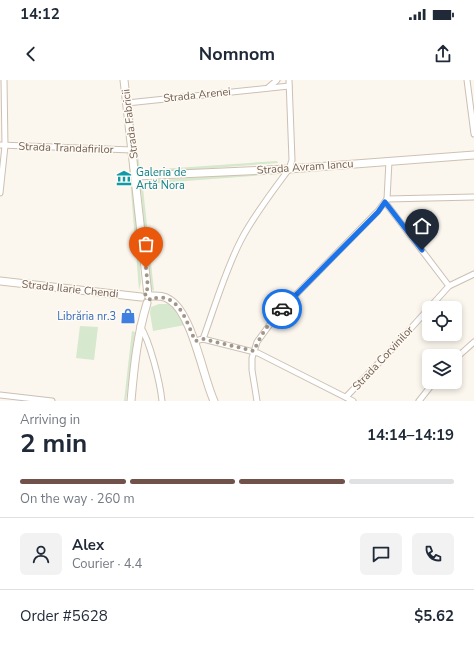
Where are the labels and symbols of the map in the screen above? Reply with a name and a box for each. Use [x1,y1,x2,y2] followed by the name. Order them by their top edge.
[163,84,231,106] street label: Strada Arenei
[118,88,142,160] street label: Strada Fabricii
[18,139,114,157] street label: Strada Trandafirilor
[256,156,354,178] street label: Strada Avram Iancu
[136,165,186,193] place label: Galeria de Artă Nora
[115,169,133,187] museum icon: Galeria de Artă Nora
[405,209,439,250] pin
[129,227,163,268] pin
[21,276,119,302] street label: Strada Ilarie Chendi
[262,289,302,329] courier
[119,307,137,325] shop icon: Librăria nr.3
[57,309,116,324] place label: Librăria nr.3
[349,322,417,393] street label: Strada Corvinilor

